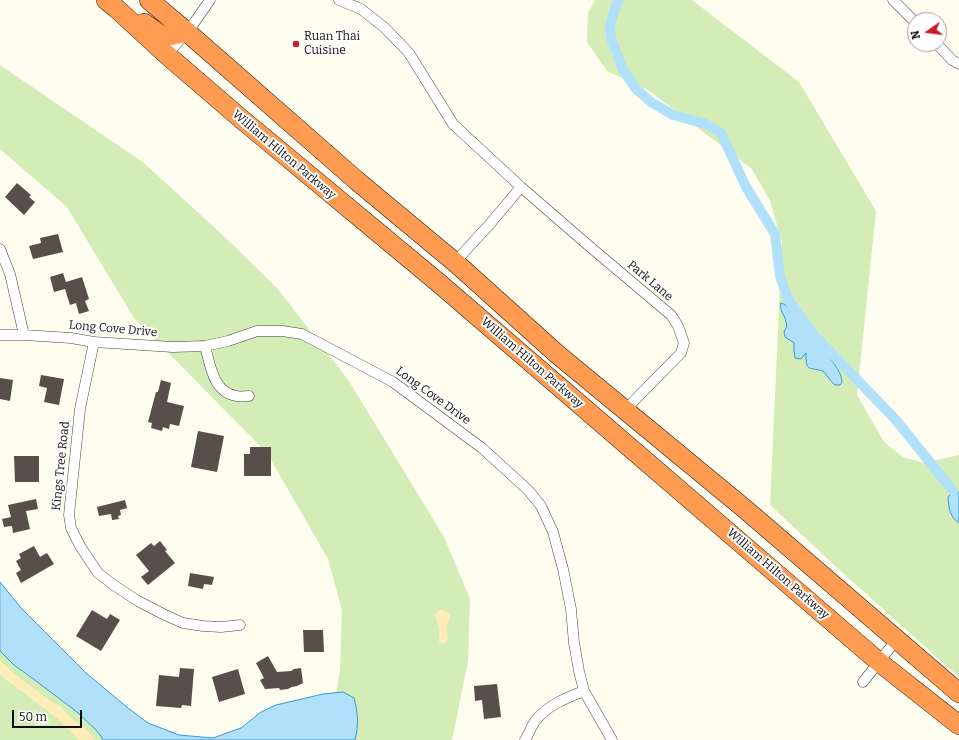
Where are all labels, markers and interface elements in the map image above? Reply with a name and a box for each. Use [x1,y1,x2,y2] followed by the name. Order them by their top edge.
[907,12,947,52] north arrow
[909,29,923,40] text: N
[304,30,360,58] place label: Ruan Thai Cuisine
[291,39,301,49] marker: Ruan Thai Cuisine
[229,107,339,203] street label: William Hilton Parkway
[624,258,676,304] street label: Park Lane
[478,315,586,411] street label: William Hilton Parkway
[68,318,158,340] street label: Long Cove Drive
[393,364,473,428] street label: Long Cove Drive
[49,421,73,511] street label: Kings Tree Road
[724,526,832,622] street label: William Hilton Parkway
[14,702,84,728] scale bar
[19,710,47,724] text: 50 m

